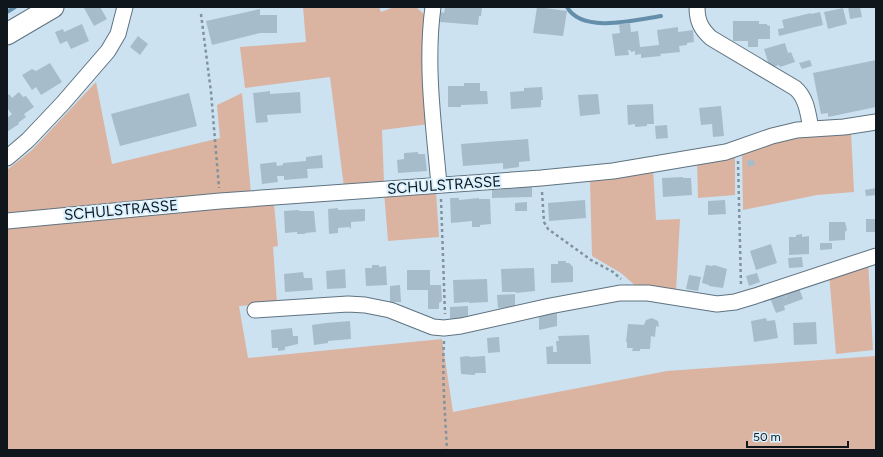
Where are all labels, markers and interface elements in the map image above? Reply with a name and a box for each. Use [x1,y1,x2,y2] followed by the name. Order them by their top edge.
[386,172,502,198] street label: SCHULSTRASSE
[63,196,179,224] street label: SCHULSTRASSE
[747,423,848,449] scale bar
[753,430,781,444] text: 50 m

